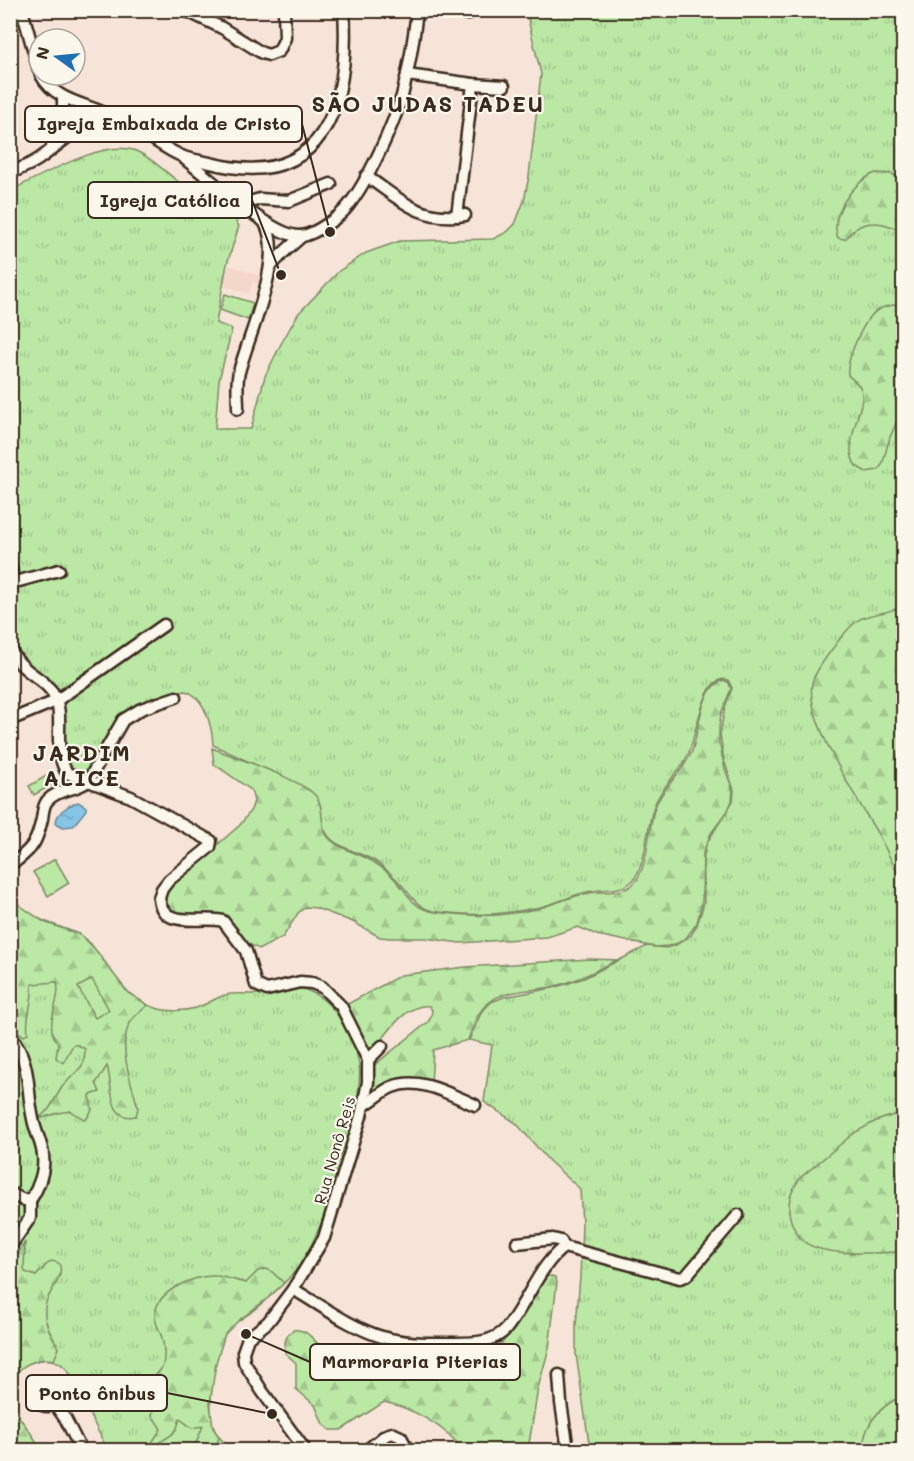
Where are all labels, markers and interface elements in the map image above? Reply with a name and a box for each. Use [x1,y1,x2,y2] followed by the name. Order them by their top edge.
[27,27,87,87] north arrow
[30,44,54,62] text: N
[312,89,544,118] district label: SÃO JUDAS TADEU
[25,106,302,142] callout: Igreja Embaixada de Cristo
[37,111,291,135] text: Igreja Embaixada de Cristo
[88,182,252,218] callout: Igreja Católica
[100,188,240,212] text: Igreja Católica
[33,738,131,792] district label: JARDIM ALICE
[309,1093,359,1207] street label: Rua Nonô Reis
[310,1344,520,1380] callout: Marmoraria Piterias
[322,1349,508,1373] text: Marmoraria Piterias
[26,1375,167,1411] callout: Ponto ônibus
[38,1381,156,1405] text: Ponto ônibus

